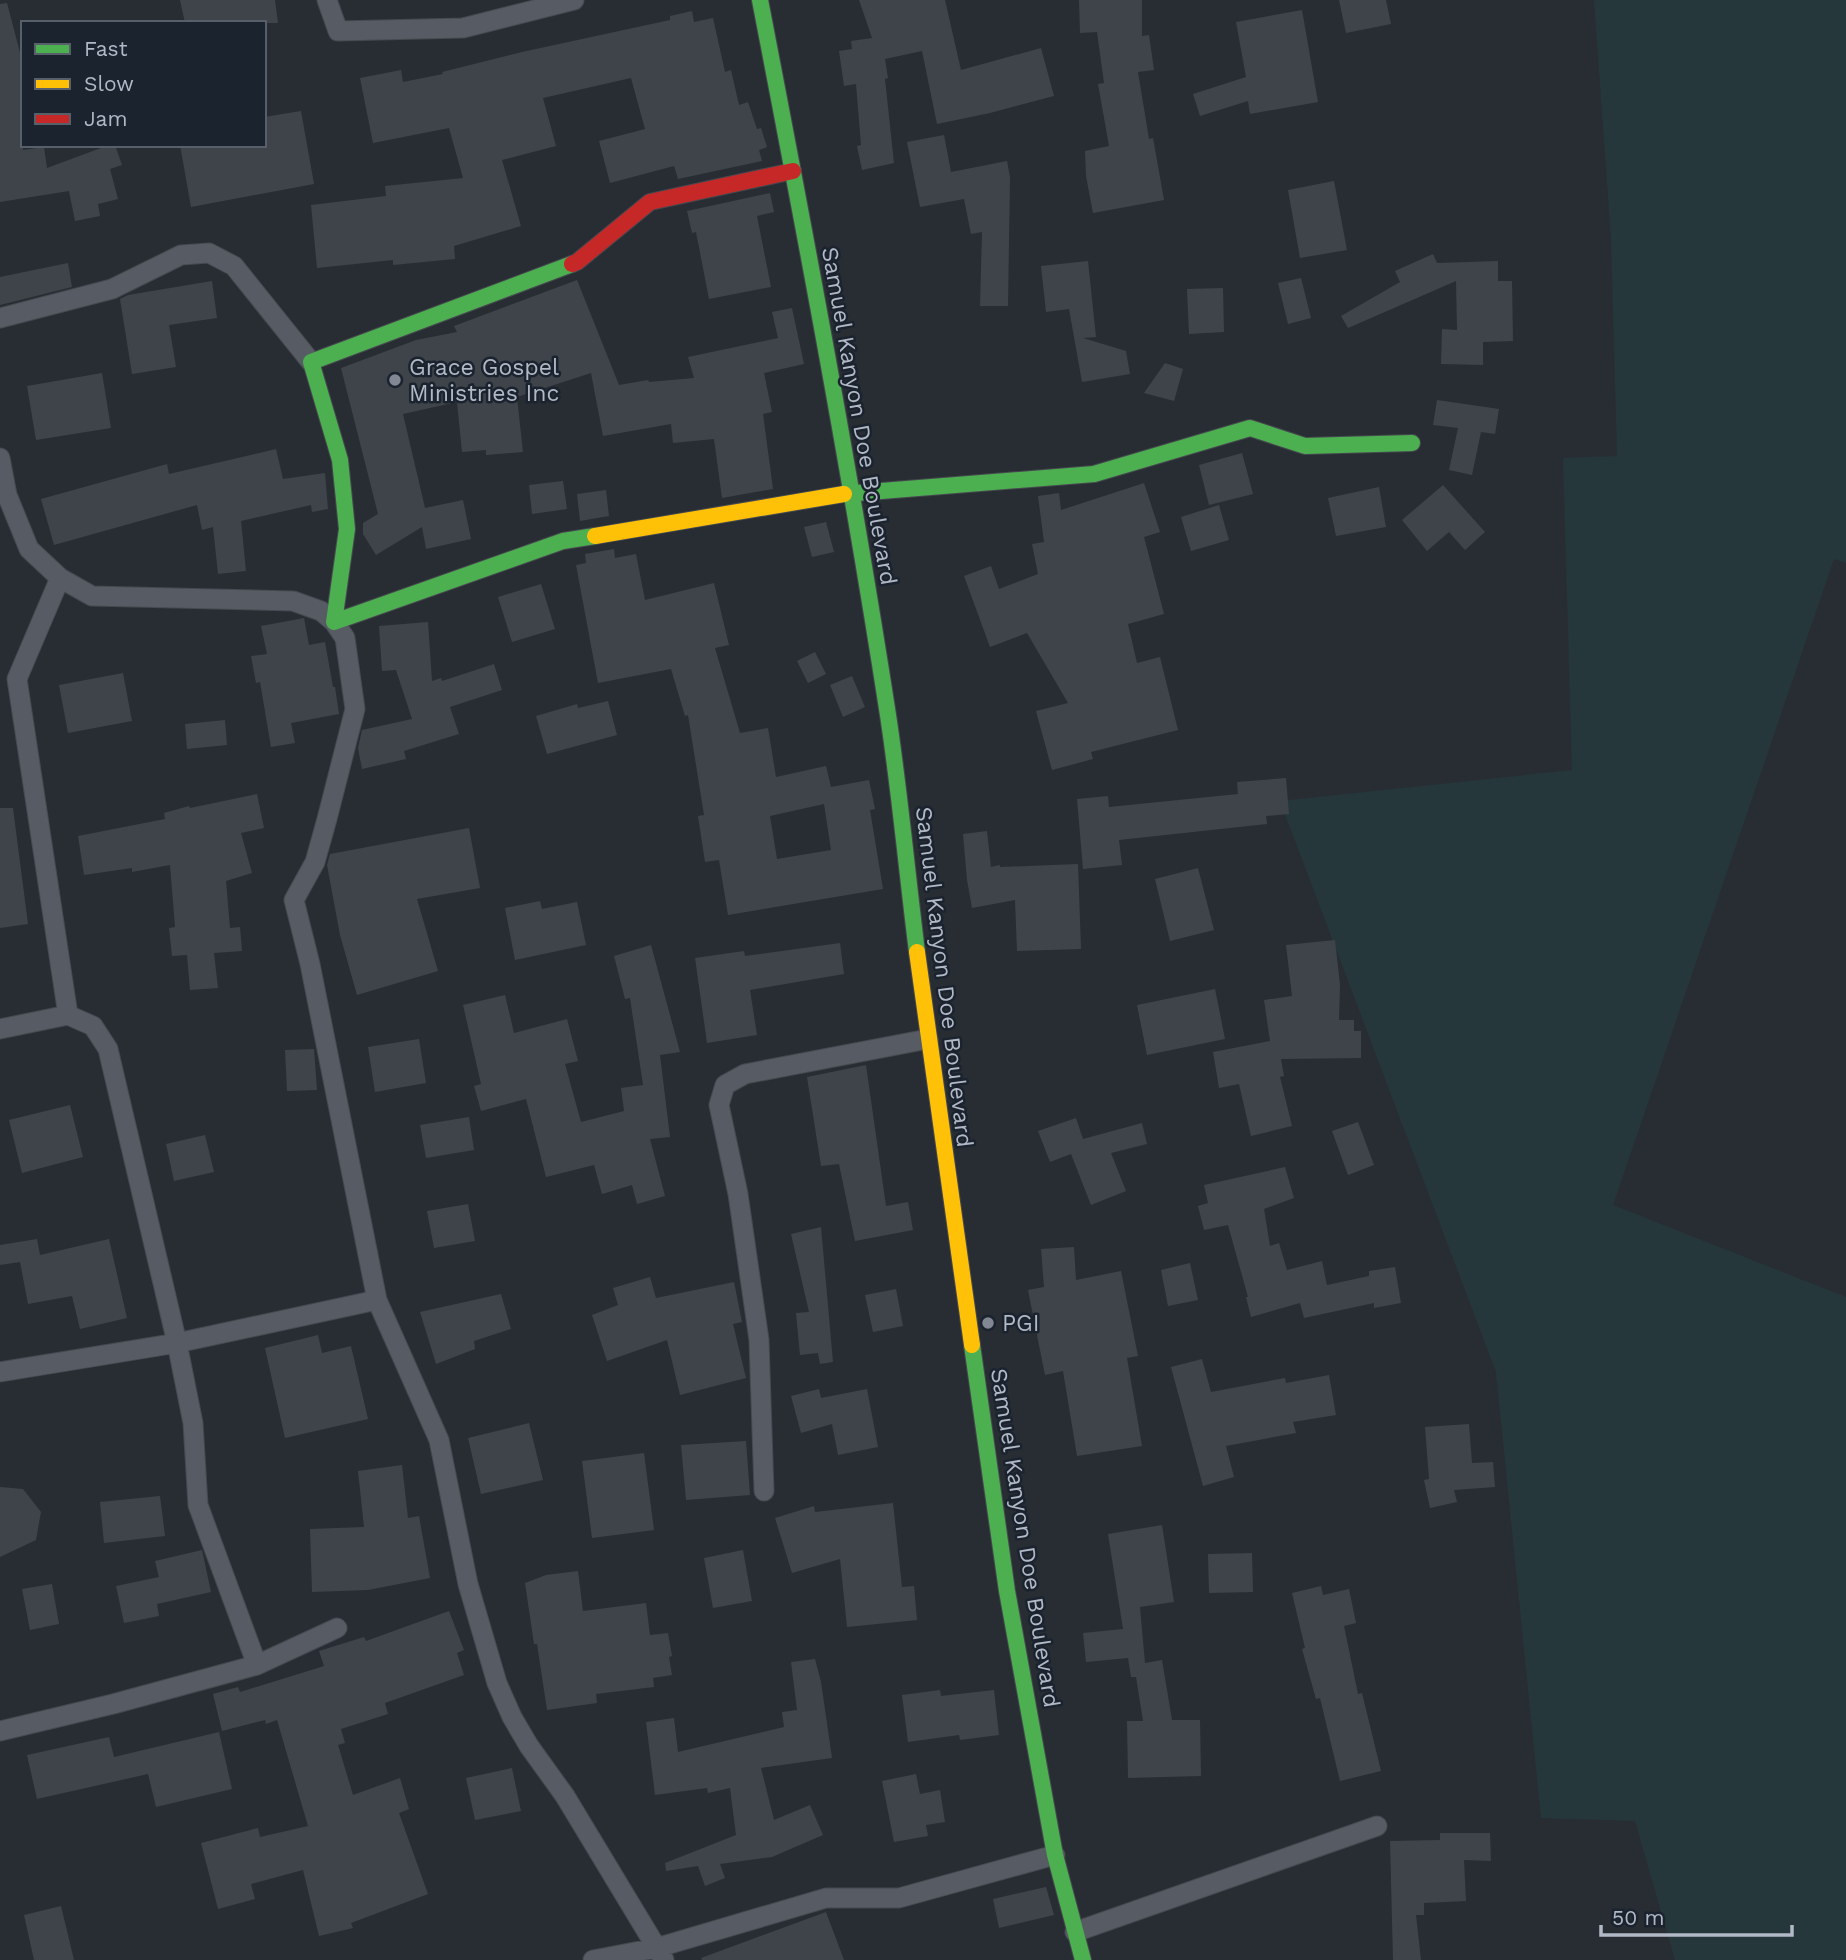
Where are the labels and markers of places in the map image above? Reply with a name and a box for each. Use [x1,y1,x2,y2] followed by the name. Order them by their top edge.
[409,354,559,407] place label: Grace Gospel Ministries Inc
[387,372,403,388] marker: Grace Gospel Ministries Inc
[1002,1310,1040,1337] place label: PGI
[980,1315,996,1331] marker: PGI

